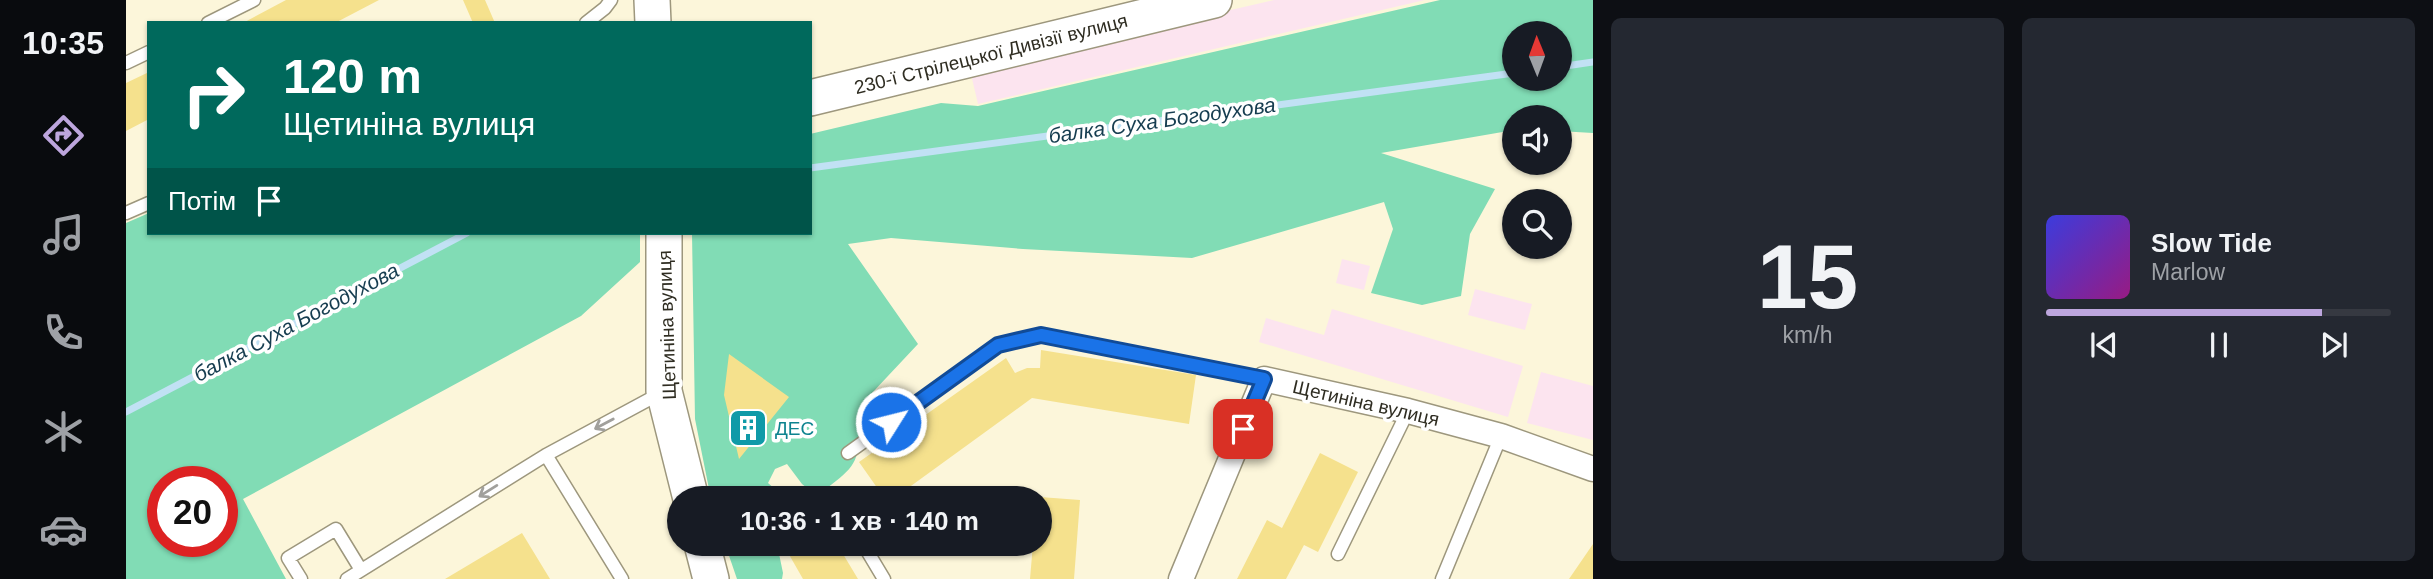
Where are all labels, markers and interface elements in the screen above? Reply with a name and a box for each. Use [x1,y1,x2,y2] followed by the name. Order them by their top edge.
[852,10,1130,98] street label: 230-ї Стрілецької Дивізії вулиця
[1502,21,1572,91] north arrow
[1502,21,1572,259] map controls
[22,25,104,61] text: 10:35
[168,49,259,140] icon: right
[283,49,422,103] text: 120 m
[1047,93,1277,147] water label: балка Суха Богодухова
[1502,105,1572,175] button: sound
[283,106,535,142] text: Щетиніна вулиця
[39,111,88,160] icon: directions
[250,182,288,220] icon: arrive
[168,186,236,216] text: Потім
[1502,189,1572,259] button: search
[39,210,88,259] icon: music
[1757,226,1858,327] text: 15
[2151,228,2272,258] text: Slow Tide
[654,250,680,400] street label: Щетиніна вулиця
[190,258,402,386] water label: балка Суха Богодухова
[2151,259,2225,285] text: Marlow
[39,308,88,357] icon: phone
[1783,322,1832,348] text: km/h
[2085,326,2123,364] icon: previous
[2200,326,2238,364] icon: pause
[2315,326,2353,364] icon: next
[1291,376,1441,430] street label: Щетиніна вулиця
[854,385,928,459] position arrow
[1213,399,1273,459] pin
[39,407,88,456] icon: climate
[727,407,769,449] building icon: ДЕС
[1224,410,1262,448] icon: arrive
[595,417,615,431] one-way arrow
[775,418,814,439] place label: ДЕС
[147,466,238,557] speed limit sign: 20
[478,485,498,499] one-way arrow
[39,505,88,554] icon: car
[740,506,979,536] text: 10:36 · 1 хв · 140 m

